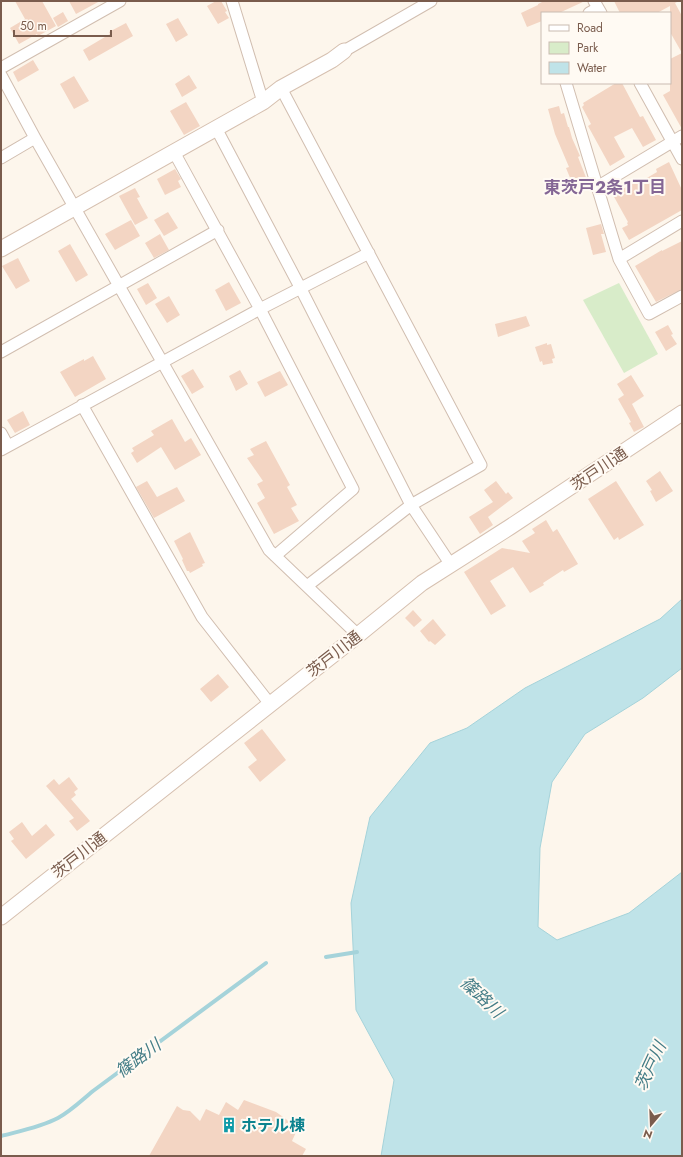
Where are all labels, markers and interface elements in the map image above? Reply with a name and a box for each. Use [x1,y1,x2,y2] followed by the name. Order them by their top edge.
[14,12,111,38] scale bar
[541,12,671,84] legend
[20,17,47,35] text: 50 m
[577,19,603,37] text: Road
[577,39,599,57] text: Park
[577,59,608,77] text: Water
[544,175,666,199] district label: 東茨戸2条1丁目
[566,442,632,496] street label: 茨戸川通
[302,625,366,683] street label: 茨戸川通
[47,826,111,884] street label: 茨戸川通
[455,971,510,1025] water label: 篠路川
[110,1032,167,1083] water label: 篠路川
[628,1036,672,1094] water label: 茨戸川
[631,1105,671,1145] north arrow
[241,1114,305,1137] place label: ホテル棟
[220,1116,238,1134] building icon: ホテル棟
[641,1125,654,1143] text: N

